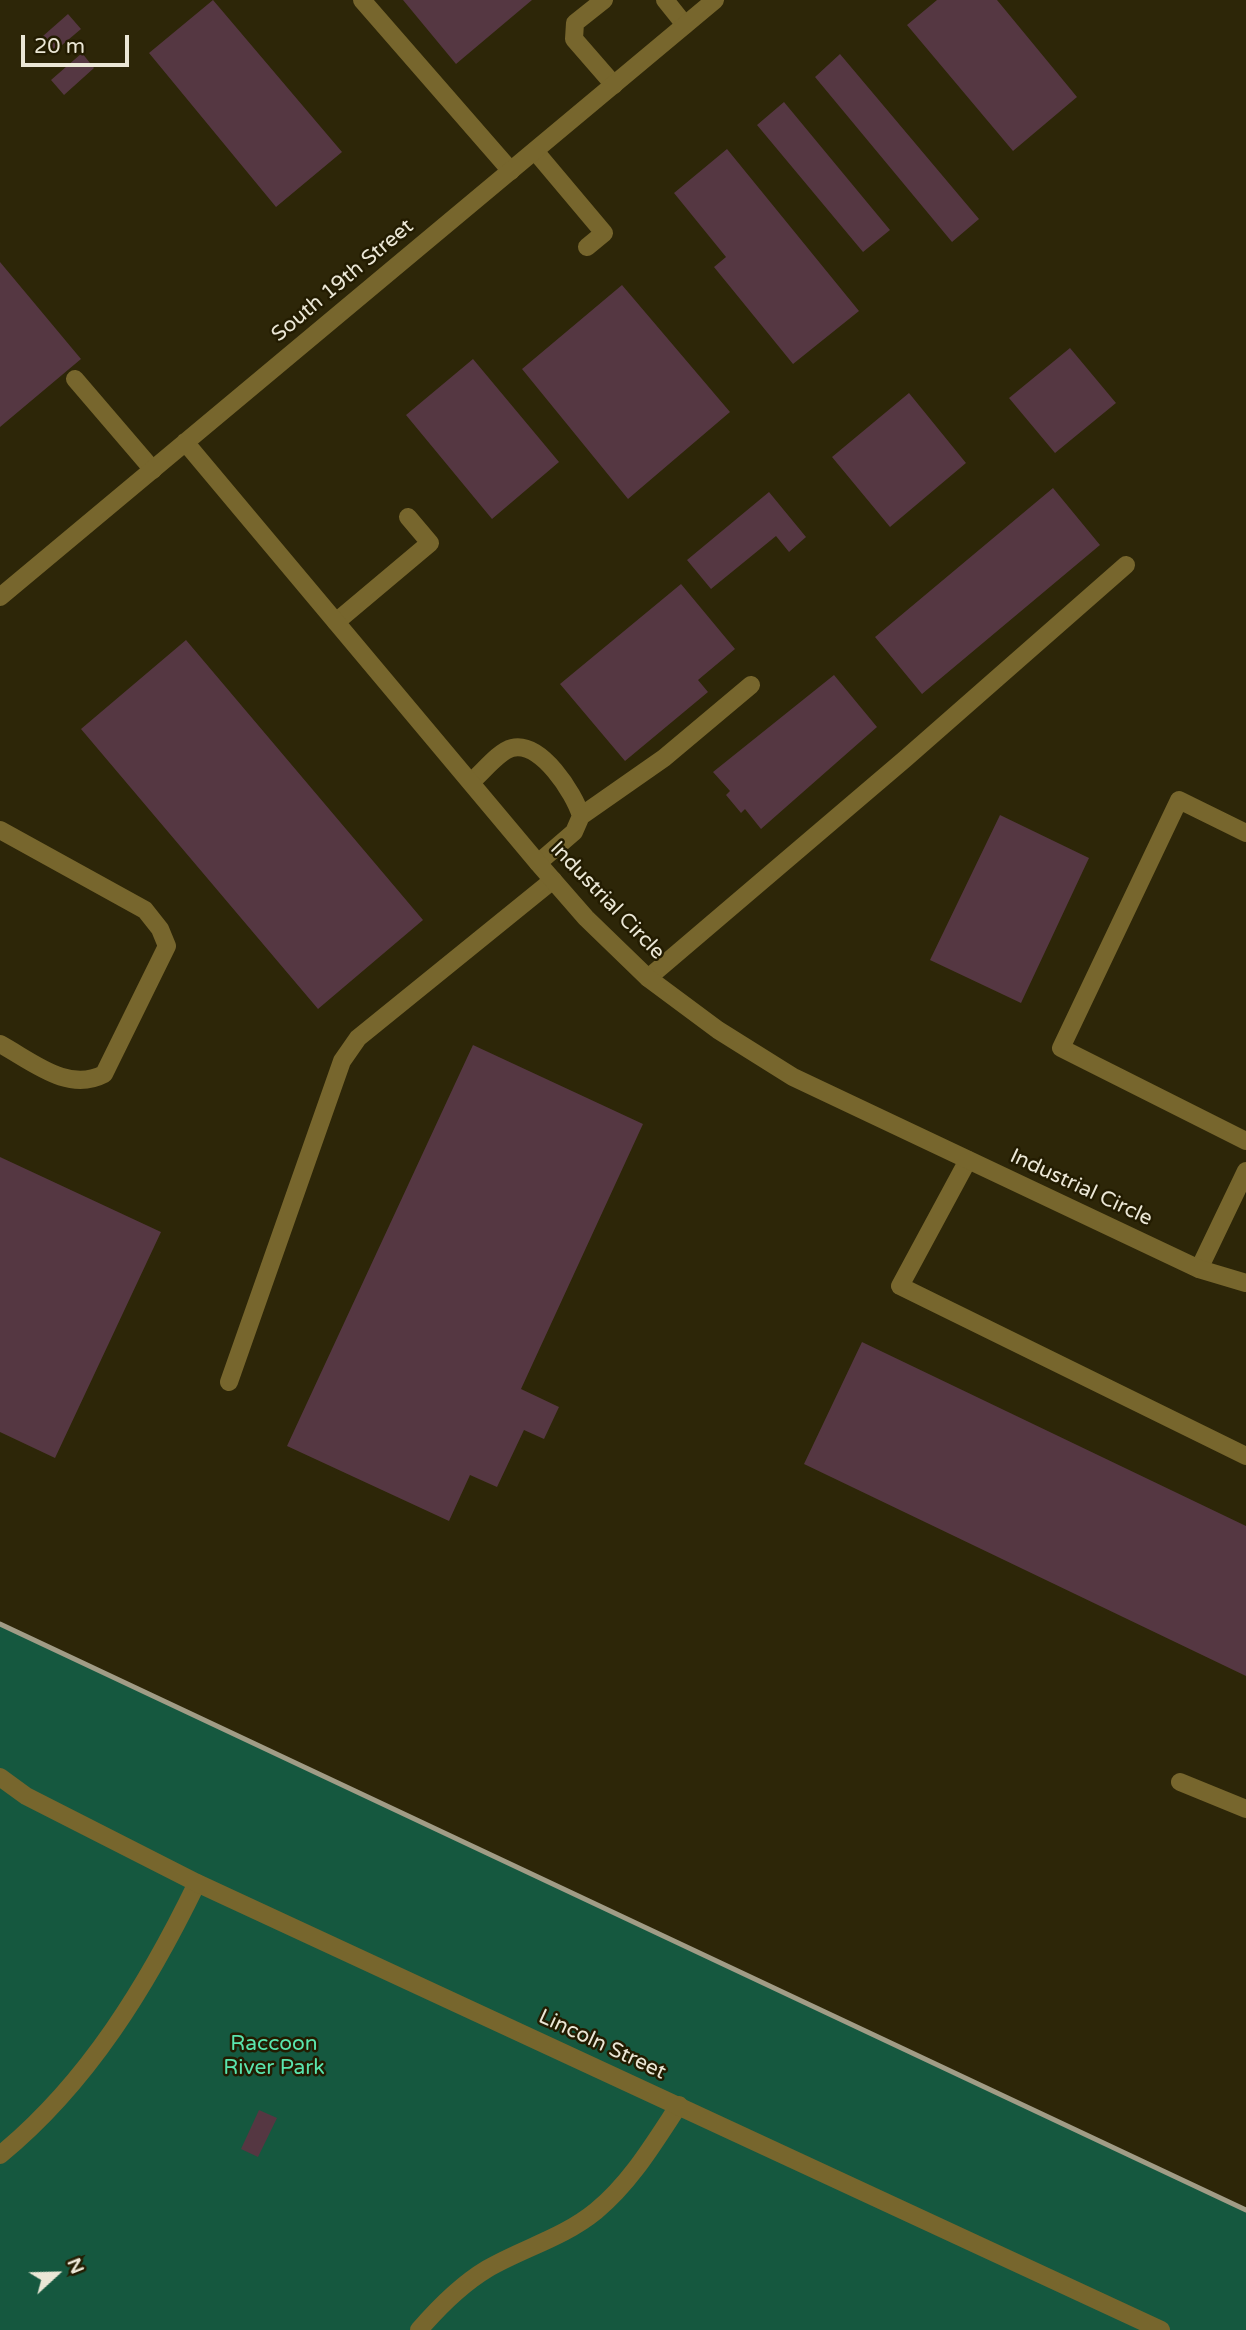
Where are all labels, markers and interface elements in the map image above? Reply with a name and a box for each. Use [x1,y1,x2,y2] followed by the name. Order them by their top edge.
[24,21,133,65] scale bar
[34,34,85,59] text: 20 m
[267,214,419,348] street label: South 19th Street
[544,837,670,965] street label: Industrial Circle
[1006,1144,1156,1232] street label: Industrial Circle
[534,2005,670,2085] street label: Lincoln Street
[223,2031,325,2081] park label: Raccoon River Park
[21,2239,91,2309] north arrow
[62,2255,89,2277] text: N

